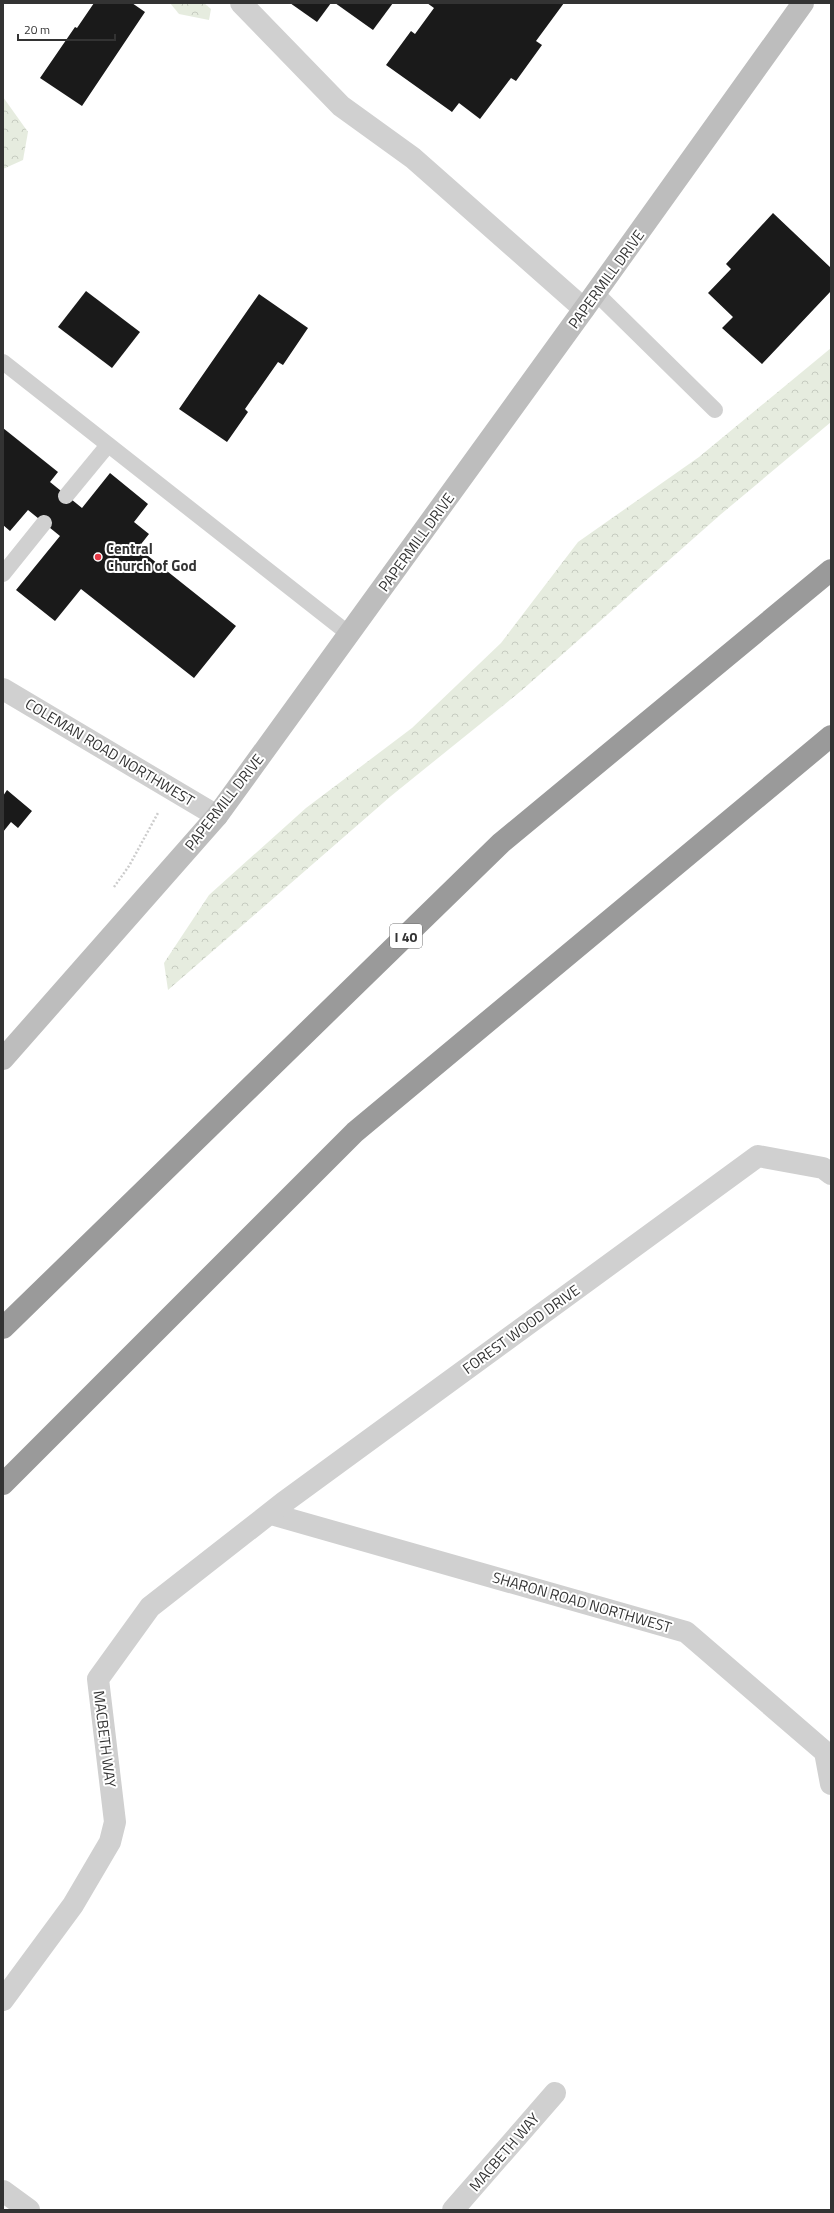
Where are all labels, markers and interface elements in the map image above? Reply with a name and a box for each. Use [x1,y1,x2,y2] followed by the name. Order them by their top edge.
[18,16,115,42] scale bar
[24,20,50,39] text: 20 m
[562,225,650,333] street label: PAPERMILL DRIVE
[372,488,460,596] street label: PAPERMILL DRIVE
[106,537,197,577] place label: Central Church of God
[93,552,103,562] marker: Central Church of God
[21,692,199,812] street label: COLEMAN ROAD NORTHWEST
[179,749,269,855] street label: PAPERMILL DRIVE
[390,924,422,948] road number: I 40
[458,1279,584,1379] street label: FOREST WOOD DRIVE
[490,1565,674,1639] street label: SHARON ROAD NORTHWEST
[88,1689,122,1789] street label: MACBETH WAY
[463,2108,545,2196] street label: MACBETH WAY

